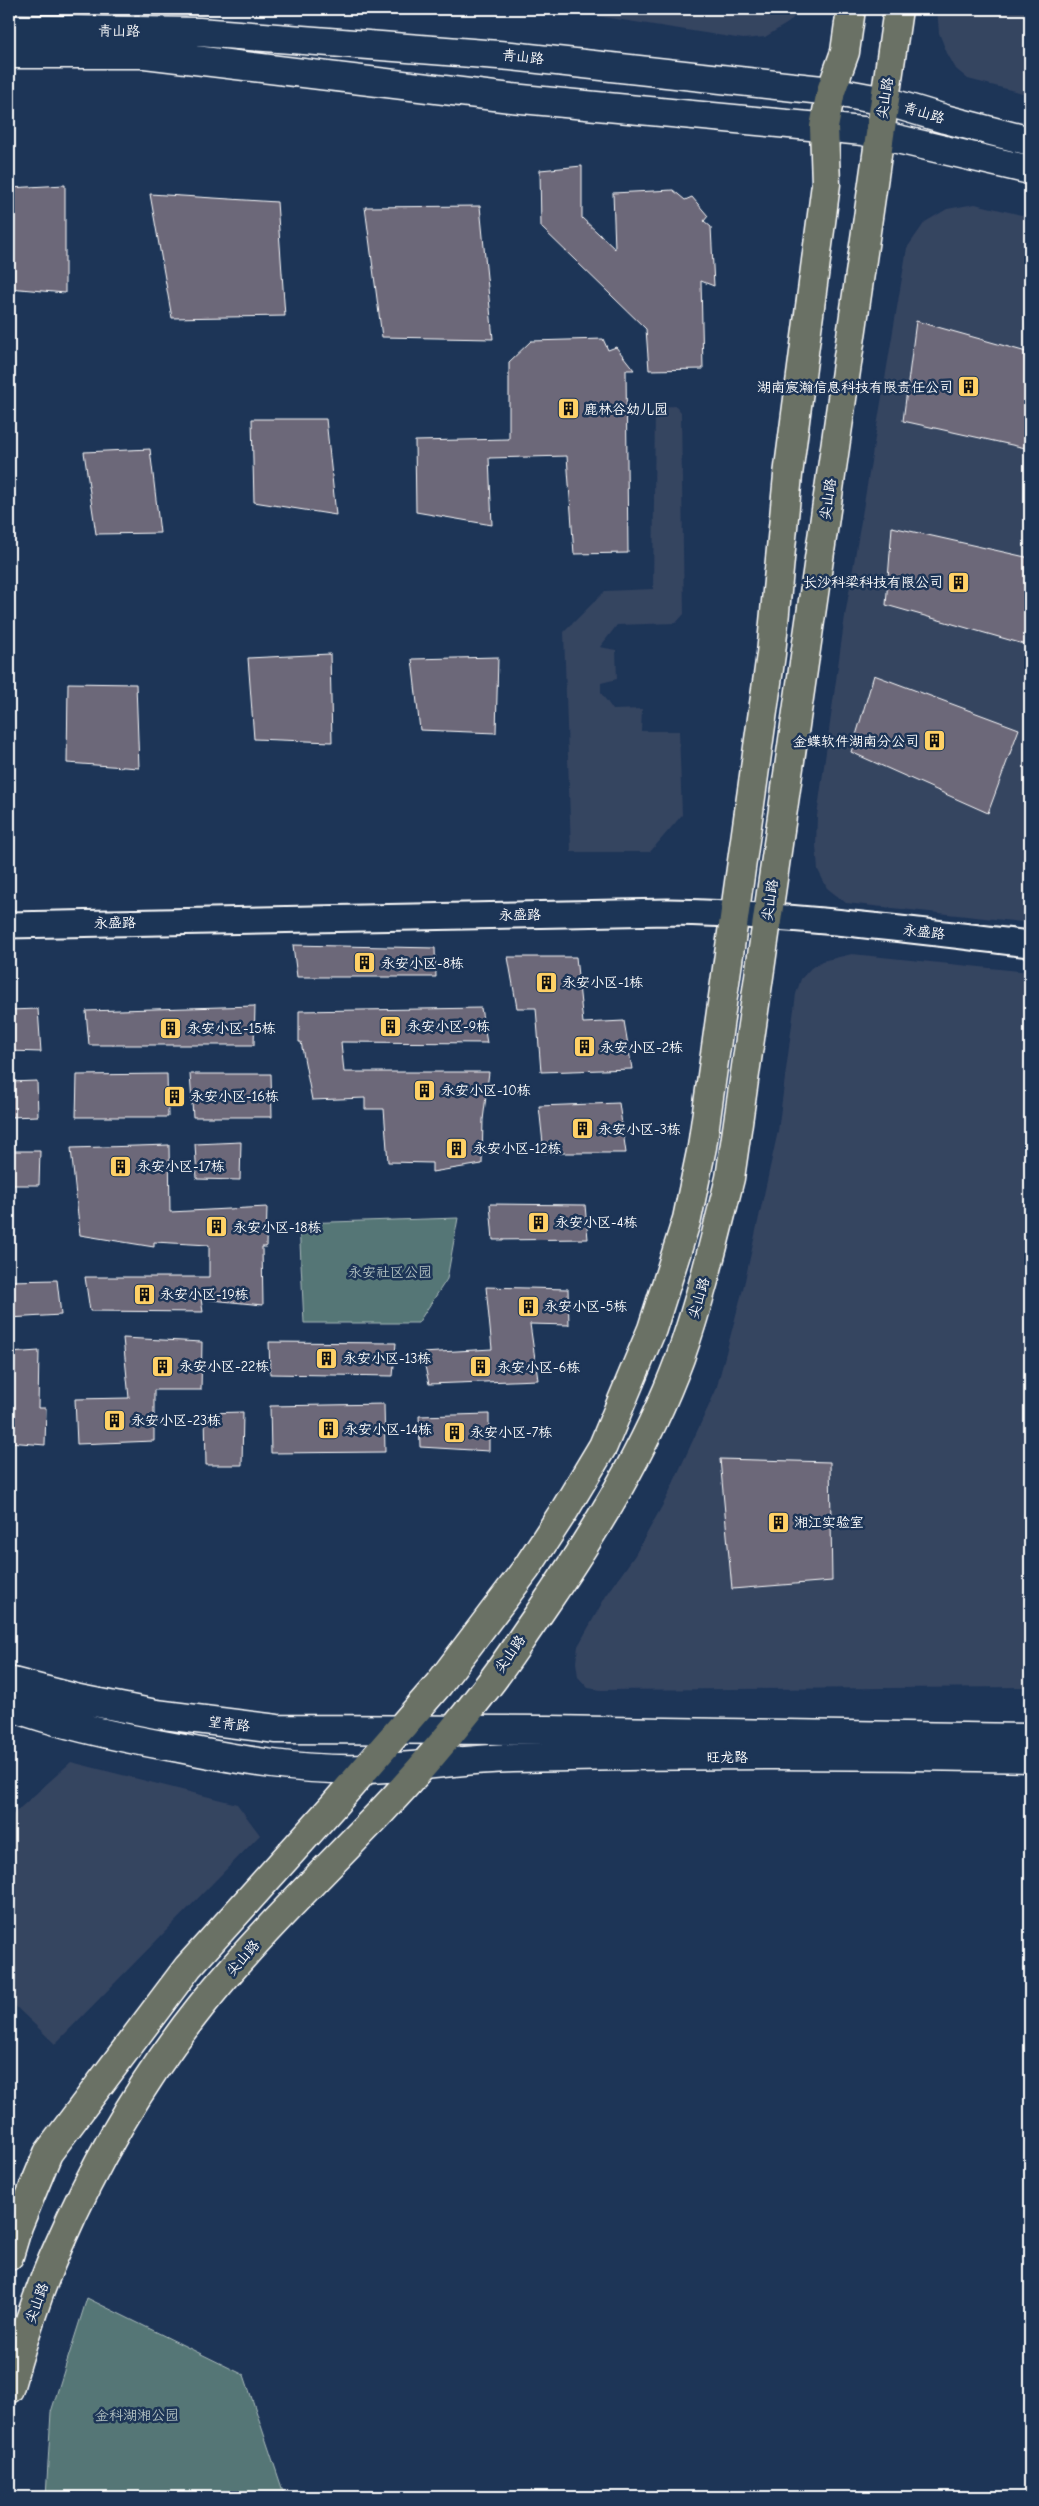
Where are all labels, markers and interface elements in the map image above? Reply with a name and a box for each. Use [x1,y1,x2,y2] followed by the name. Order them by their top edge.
[98,22,140,40] street label: 青山路
[501,46,545,68] street label: 青山路
[873,76,897,120] street label: 尖山路
[901,99,947,127] street label: 青山路
[957,375,981,399] building icon: 湖南宸瀚信息科技有限责任公司
[757,379,953,396] place label: 湖南宸瀚信息科技有限责任公司
[556,397,580,421] building icon: 鹿林谷幼儿园
[584,401,668,418] place label: 鹿林谷幼儿园
[817,477,839,521] street label: 尖山路
[947,570,971,594] building icon: 长沙科梁科技有限公司
[803,574,943,591] place label: 长沙科梁科技有限公司
[923,729,947,753] building icon: 金蝶软件湖南分公司
[793,733,919,750] place label: 金蝶软件湖南分公司
[759,878,781,922] street label: 尖山路
[499,906,541,924] street label: 永盛路
[94,914,136,932] street label: 永盛路
[902,921,946,943] street label: 永盛路
[353,951,377,975] building icon: 永安小区-8栋
[381,955,464,972] place label: 永安小区-8栋
[534,970,558,994] building icon: 永安小区-1栋
[562,974,643,991] place label: 永安小区-1栋
[379,1014,403,1038] building icon: 永安小区-9栋
[159,1016,183,1040] building icon: 永安小区-15栋
[407,1018,490,1035] place label: 永安小区-9栋
[187,1020,276,1037] place label: 永安小区-15栋
[572,1035,596,1059] building icon: 永安小区-2栋
[600,1039,683,1056] place label: 永安小区-2栋
[413,1078,437,1102] building icon: 永安小区-10栋
[441,1082,531,1099] place label: 永安小区-10栋
[162,1084,186,1108] building icon: 永安小区-16栋
[190,1088,279,1105] place label: 永安小区-16栋
[570,1117,594,1141] building icon: 永安小区-3栋
[598,1121,681,1138] place label: 永安小区-3栋
[445,1136,469,1160] building icon: 永安小区-12栋
[473,1140,562,1157] place label: 永安小区-12栋
[109,1154,133,1178] building icon: 永安小区-17栋
[137,1158,225,1175] place label: 永安小区-17栋
[527,1210,551,1234] building icon: 永安小区-4栋
[555,1214,637,1231] place label: 永安小区-4栋
[205,1215,229,1239] building icon: 永安小区-18栋
[233,1219,321,1236] place label: 永安小区-18栋
[348,1264,432,1281] park label: 永安社区公园
[685,1275,713,1321] street label: 尖山路
[132,1282,156,1306] building icon: 永安小区-19栋
[160,1286,249,1303] place label: 永安小区-19栋
[516,1294,540,1318] building icon: 永安小区-5栋
[544,1298,627,1315] place label: 永安小区-5栋
[315,1346,339,1370] building icon: 永安小区-13栋
[343,1350,431,1367] place label: 永安小区-13栋
[151,1354,175,1378] building icon: 永安小区-22栋
[469,1355,493,1379] building icon: 永安小区-6栋
[179,1358,269,1375] place label: 永安小区-22栋
[497,1359,580,1376] place label: 永安小区-6栋
[103,1408,127,1432] building icon: 永安小区-23栋
[131,1412,221,1429] place label: 永安小区-23栋
[316,1417,340,1441] building icon: 永安小区-14栋
[442,1420,466,1444] building icon: 永安小区-7栋
[344,1421,432,1438] place label: 永安小区-14栋
[470,1424,552,1441] place label: 永安小区-7栋
[766,1510,790,1534] building icon: 湘江实验室
[794,1514,864,1531] place label: 湘江实验室
[491,1632,529,1676] street label: 尖山路
[207,1713,251,1735] street label: 望青路
[706,1749,748,1766] street label: 旺龙路
[223,1937,263,1979] street label: 尖山路
[22,2280,52,2326] street label: 尖山路
[95,2407,179,2424] park label: 金科湖湘公园

